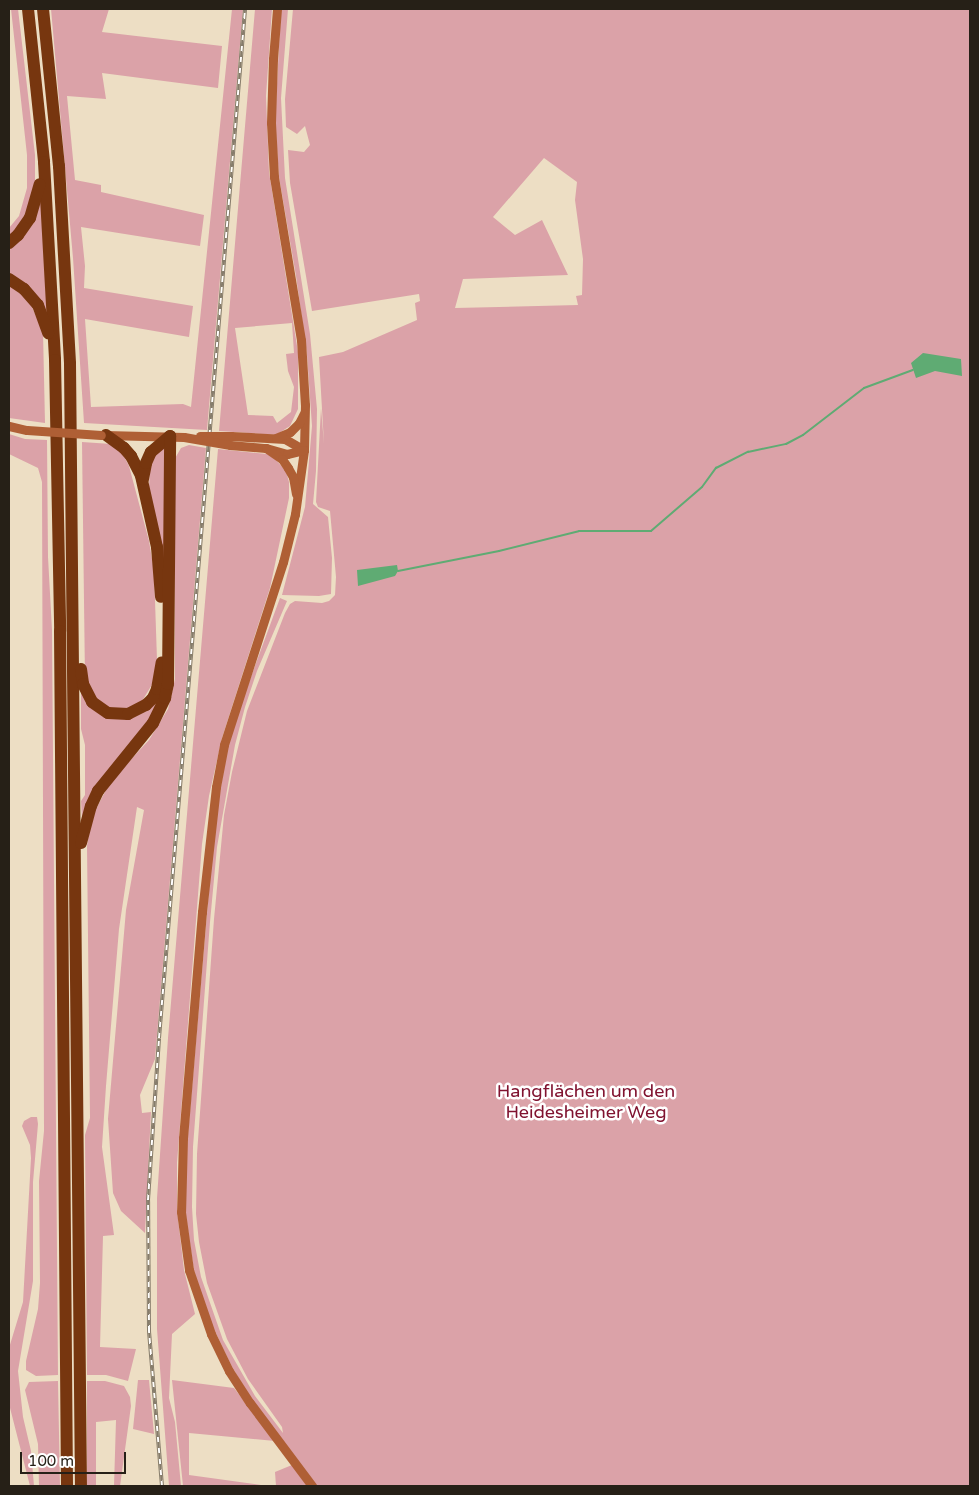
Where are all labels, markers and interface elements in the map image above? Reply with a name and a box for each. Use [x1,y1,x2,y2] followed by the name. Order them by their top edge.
[497,1081,675,1124] park label: Hangflächen um den Heidesheimer Weg
[22,1442,129,1474] scale bar
[28,1452,74,1470] text: 100 m

